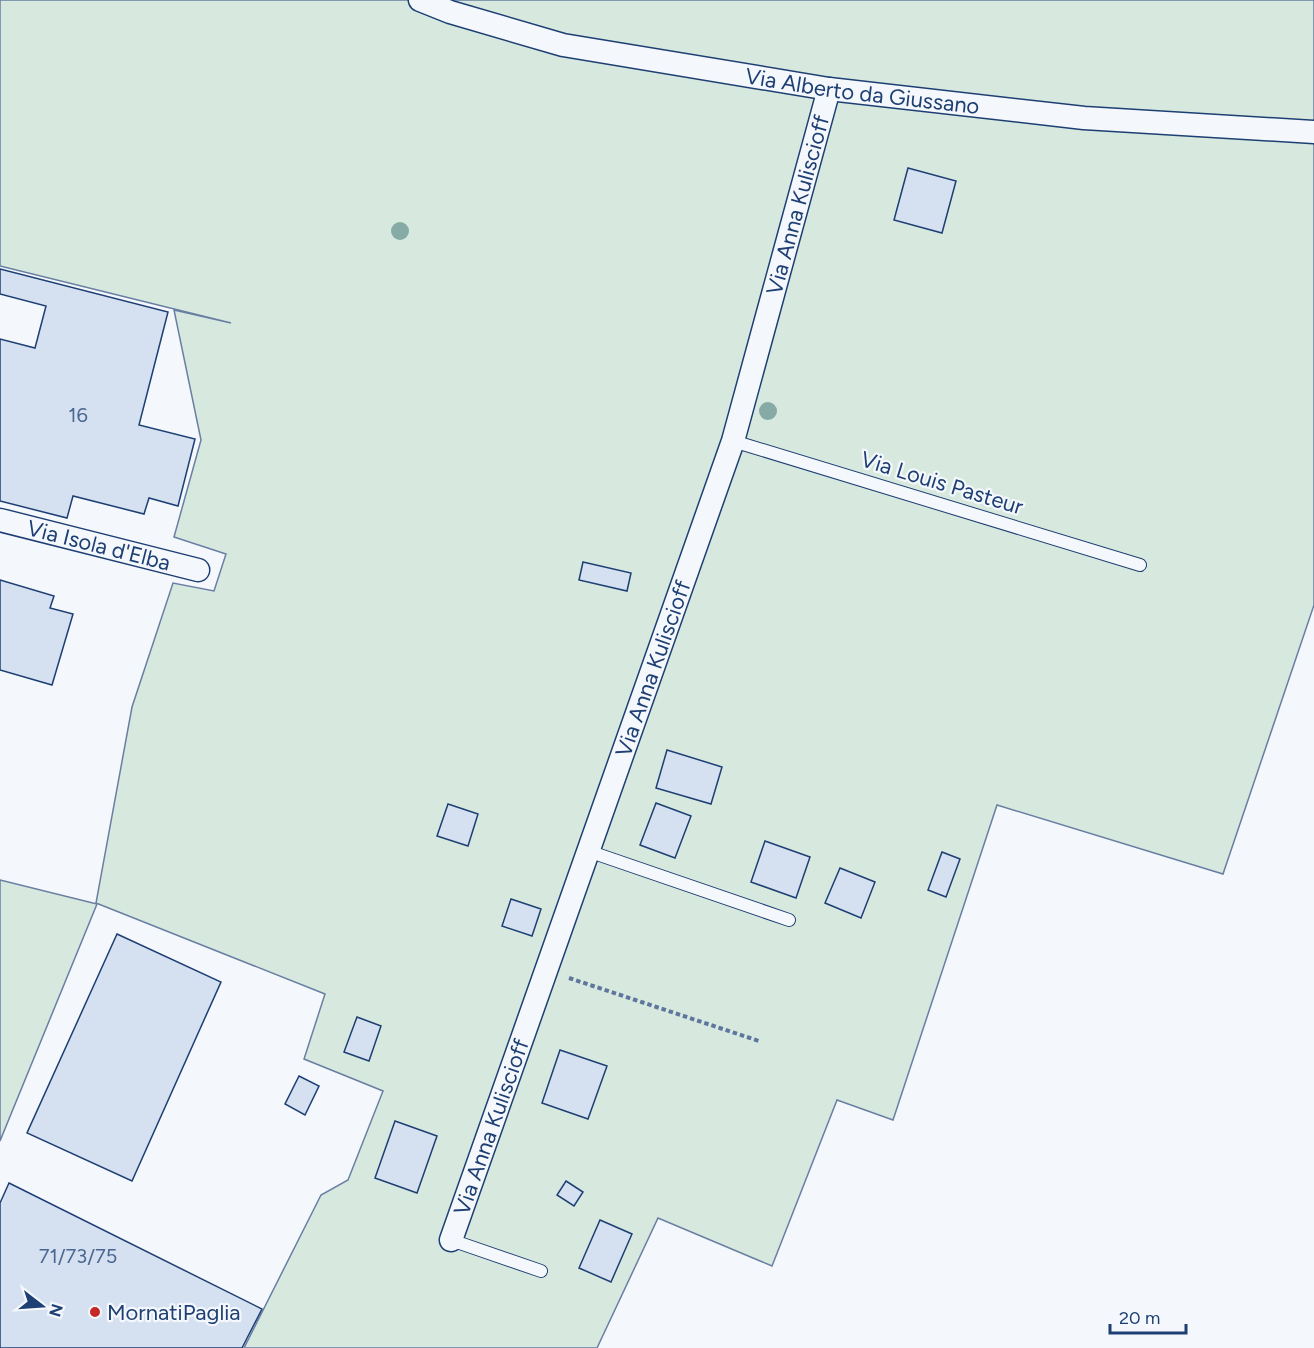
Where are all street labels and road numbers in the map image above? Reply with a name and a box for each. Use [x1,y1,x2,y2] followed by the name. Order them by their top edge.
[743,62,981,120] street label: Via Alberto da Giussano
[760,111,835,298] street label: Via Anna Kuliscioff
[858,445,1027,521] street label: Via Louis Pasteur
[24,514,173,576] street label: Via Isola d'Elba
[609,576,697,760] street label: Via Anna Kuliscioff
[447,1034,535,1219] street label: Via Anna Kuliscioff

